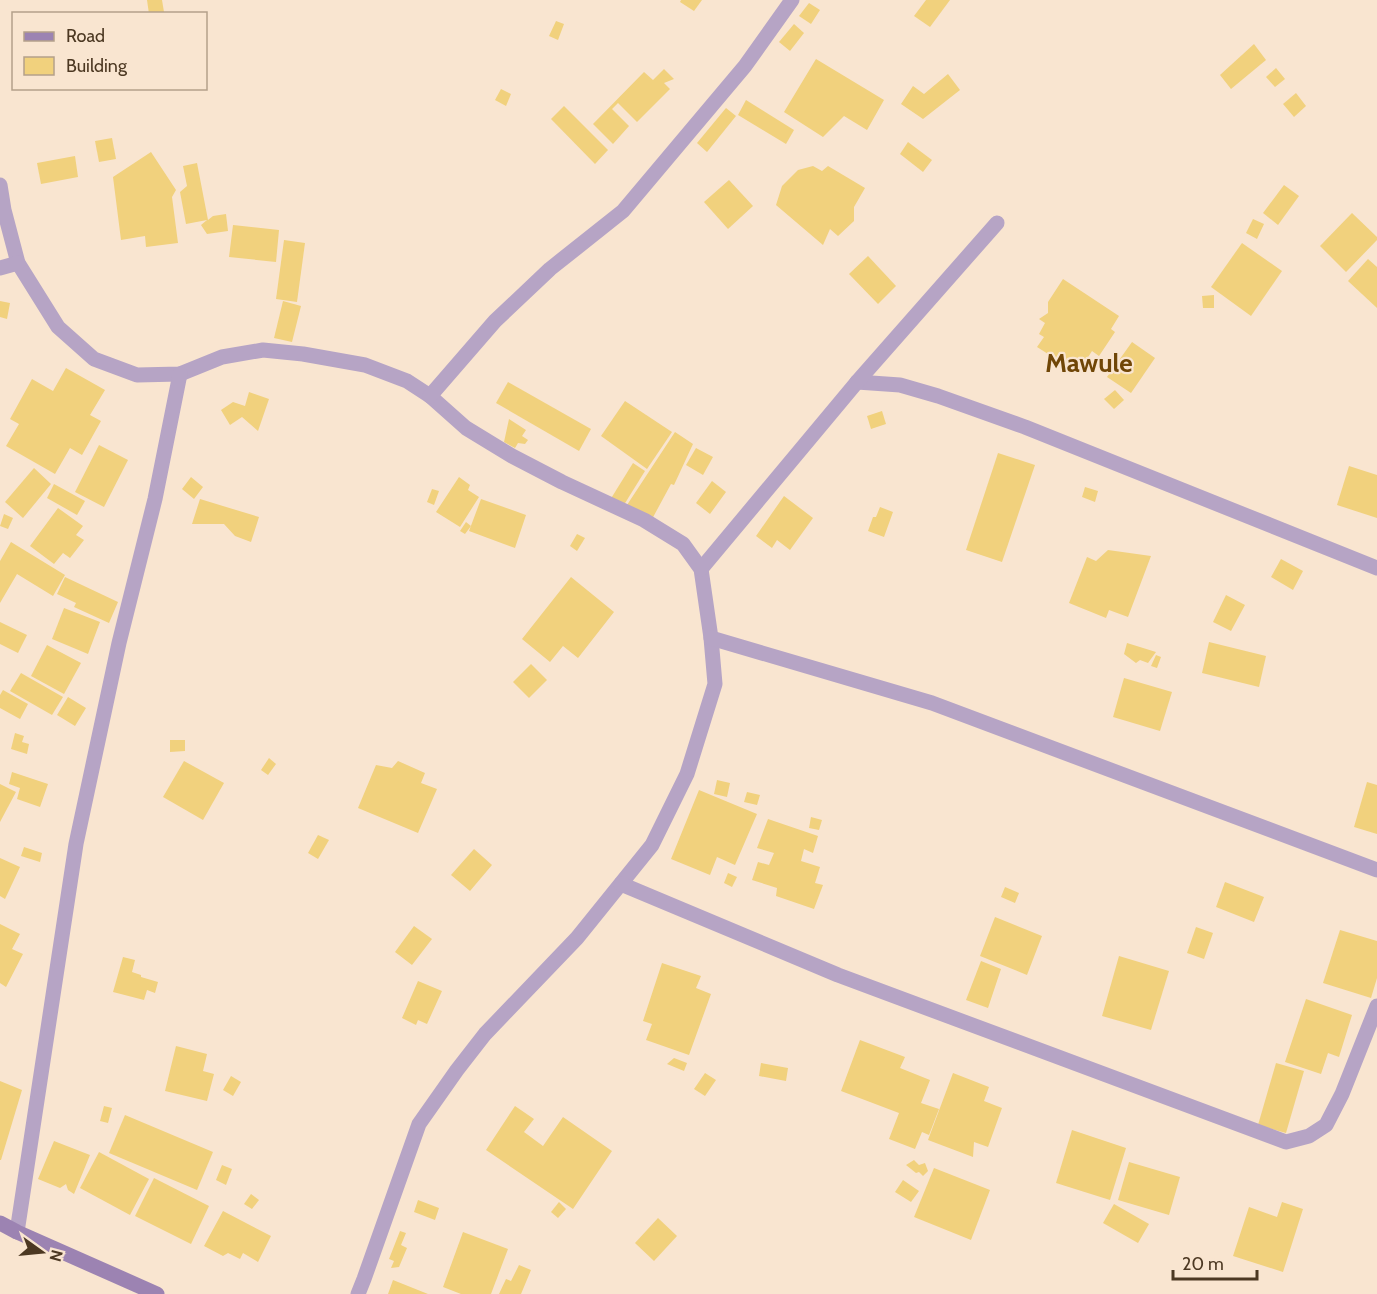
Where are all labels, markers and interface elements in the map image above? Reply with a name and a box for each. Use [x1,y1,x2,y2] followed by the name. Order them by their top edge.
[12,12,207,90] legend
[66,25,105,47] text: Road
[66,55,128,77] text: Building
[1045,347,1133,379] district label: Mawule
[12,1222,72,1282] north arrow
[1173,1243,1257,1281] scale bar
[45,1248,67,1264] text: N
[1182,1253,1224,1275] text: 20 m

